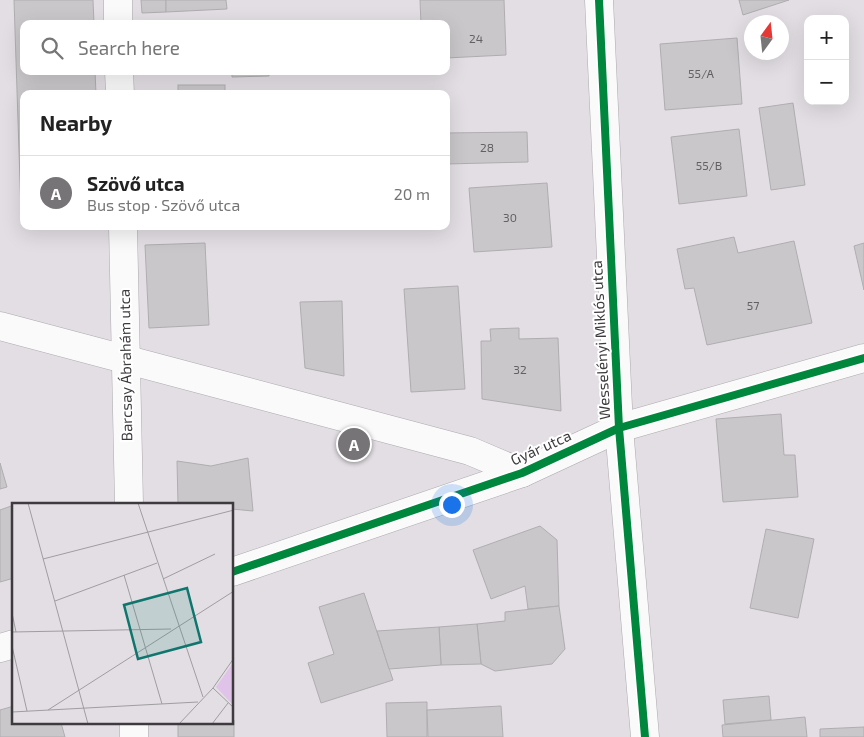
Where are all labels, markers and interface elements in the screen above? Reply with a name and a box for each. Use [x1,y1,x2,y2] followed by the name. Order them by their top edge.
[744,15,789,60] north arrow
[804,15,849,105] map controls
[804,15,849,60] button: +
[20,20,450,75] search box
[469,31,483,45] house number: 24
[38,34,66,62] icon: search
[78,36,180,59] text: Search here
[804,60,849,105] button: −
[688,66,714,80] house number: 55/A
[40,110,112,135] text: Nearby
[480,140,494,154] house number: 28
[696,158,722,172] house number: 55/B
[87,172,185,195] text: Szövő utca
[51,184,61,203] text: A
[394,184,430,203] text: 20 m
[87,195,240,214] text: Bus stop · Szövő utca
[503,210,517,224] house number: 30
[587,260,613,420] street label: Wesselényi Miklós utca
[115,289,135,441] street label: Barcsay Ábrahám utca
[747,298,759,312] house number: 57
[513,362,527,376] house number: 32
[338,425,370,463] pin: A
[508,426,574,468] street label: Gyár utca
[439,492,465,518] your location
[12,503,234,724] inset map

